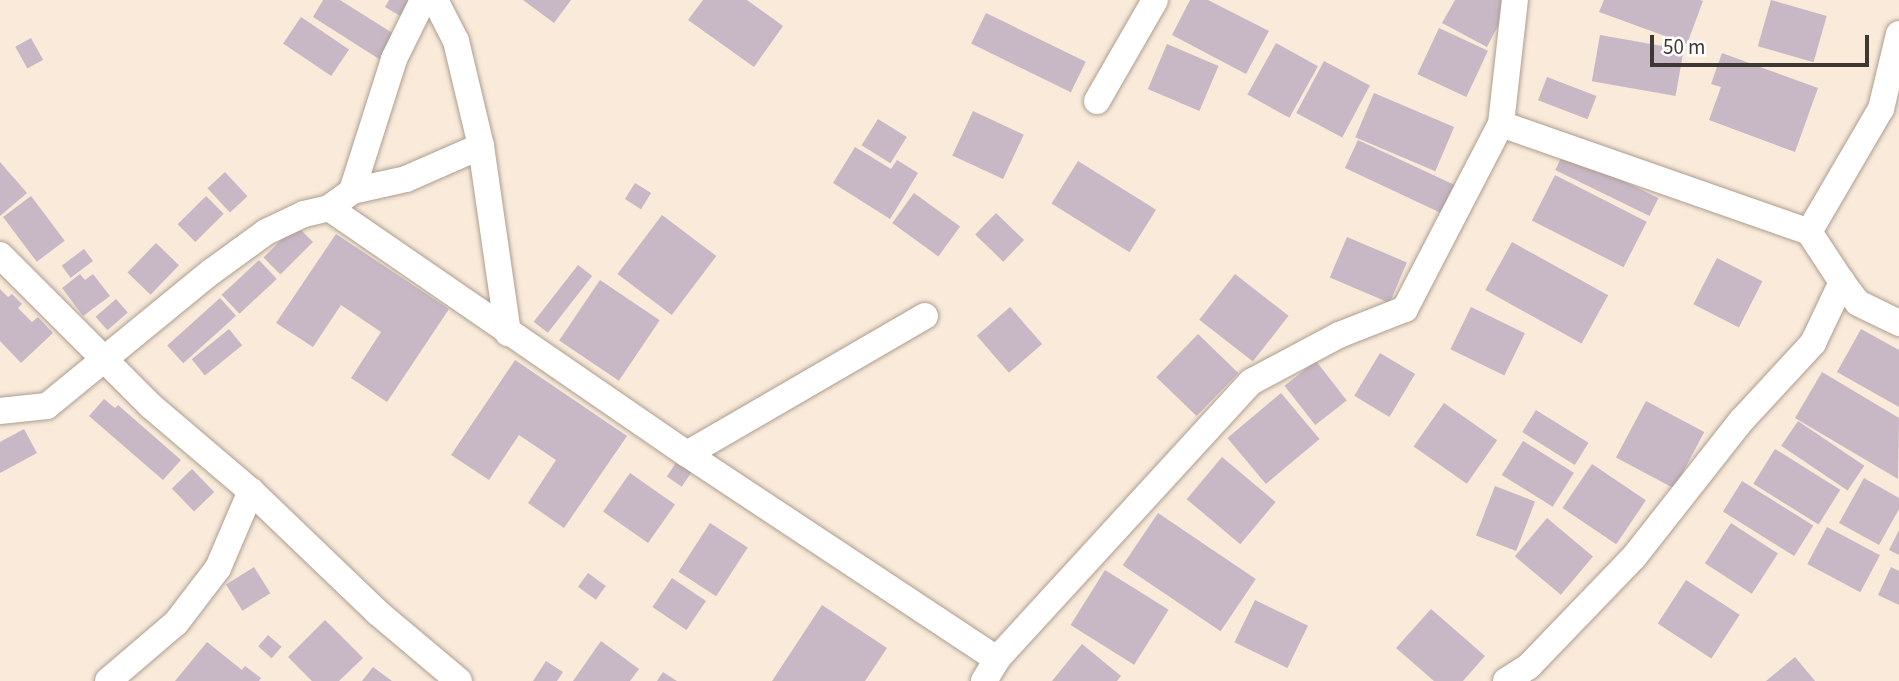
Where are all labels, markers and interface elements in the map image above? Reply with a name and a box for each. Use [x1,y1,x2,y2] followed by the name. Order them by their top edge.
[1654,21,1873,65] scale bar
[1663,32,1705,62] text: 50 m

